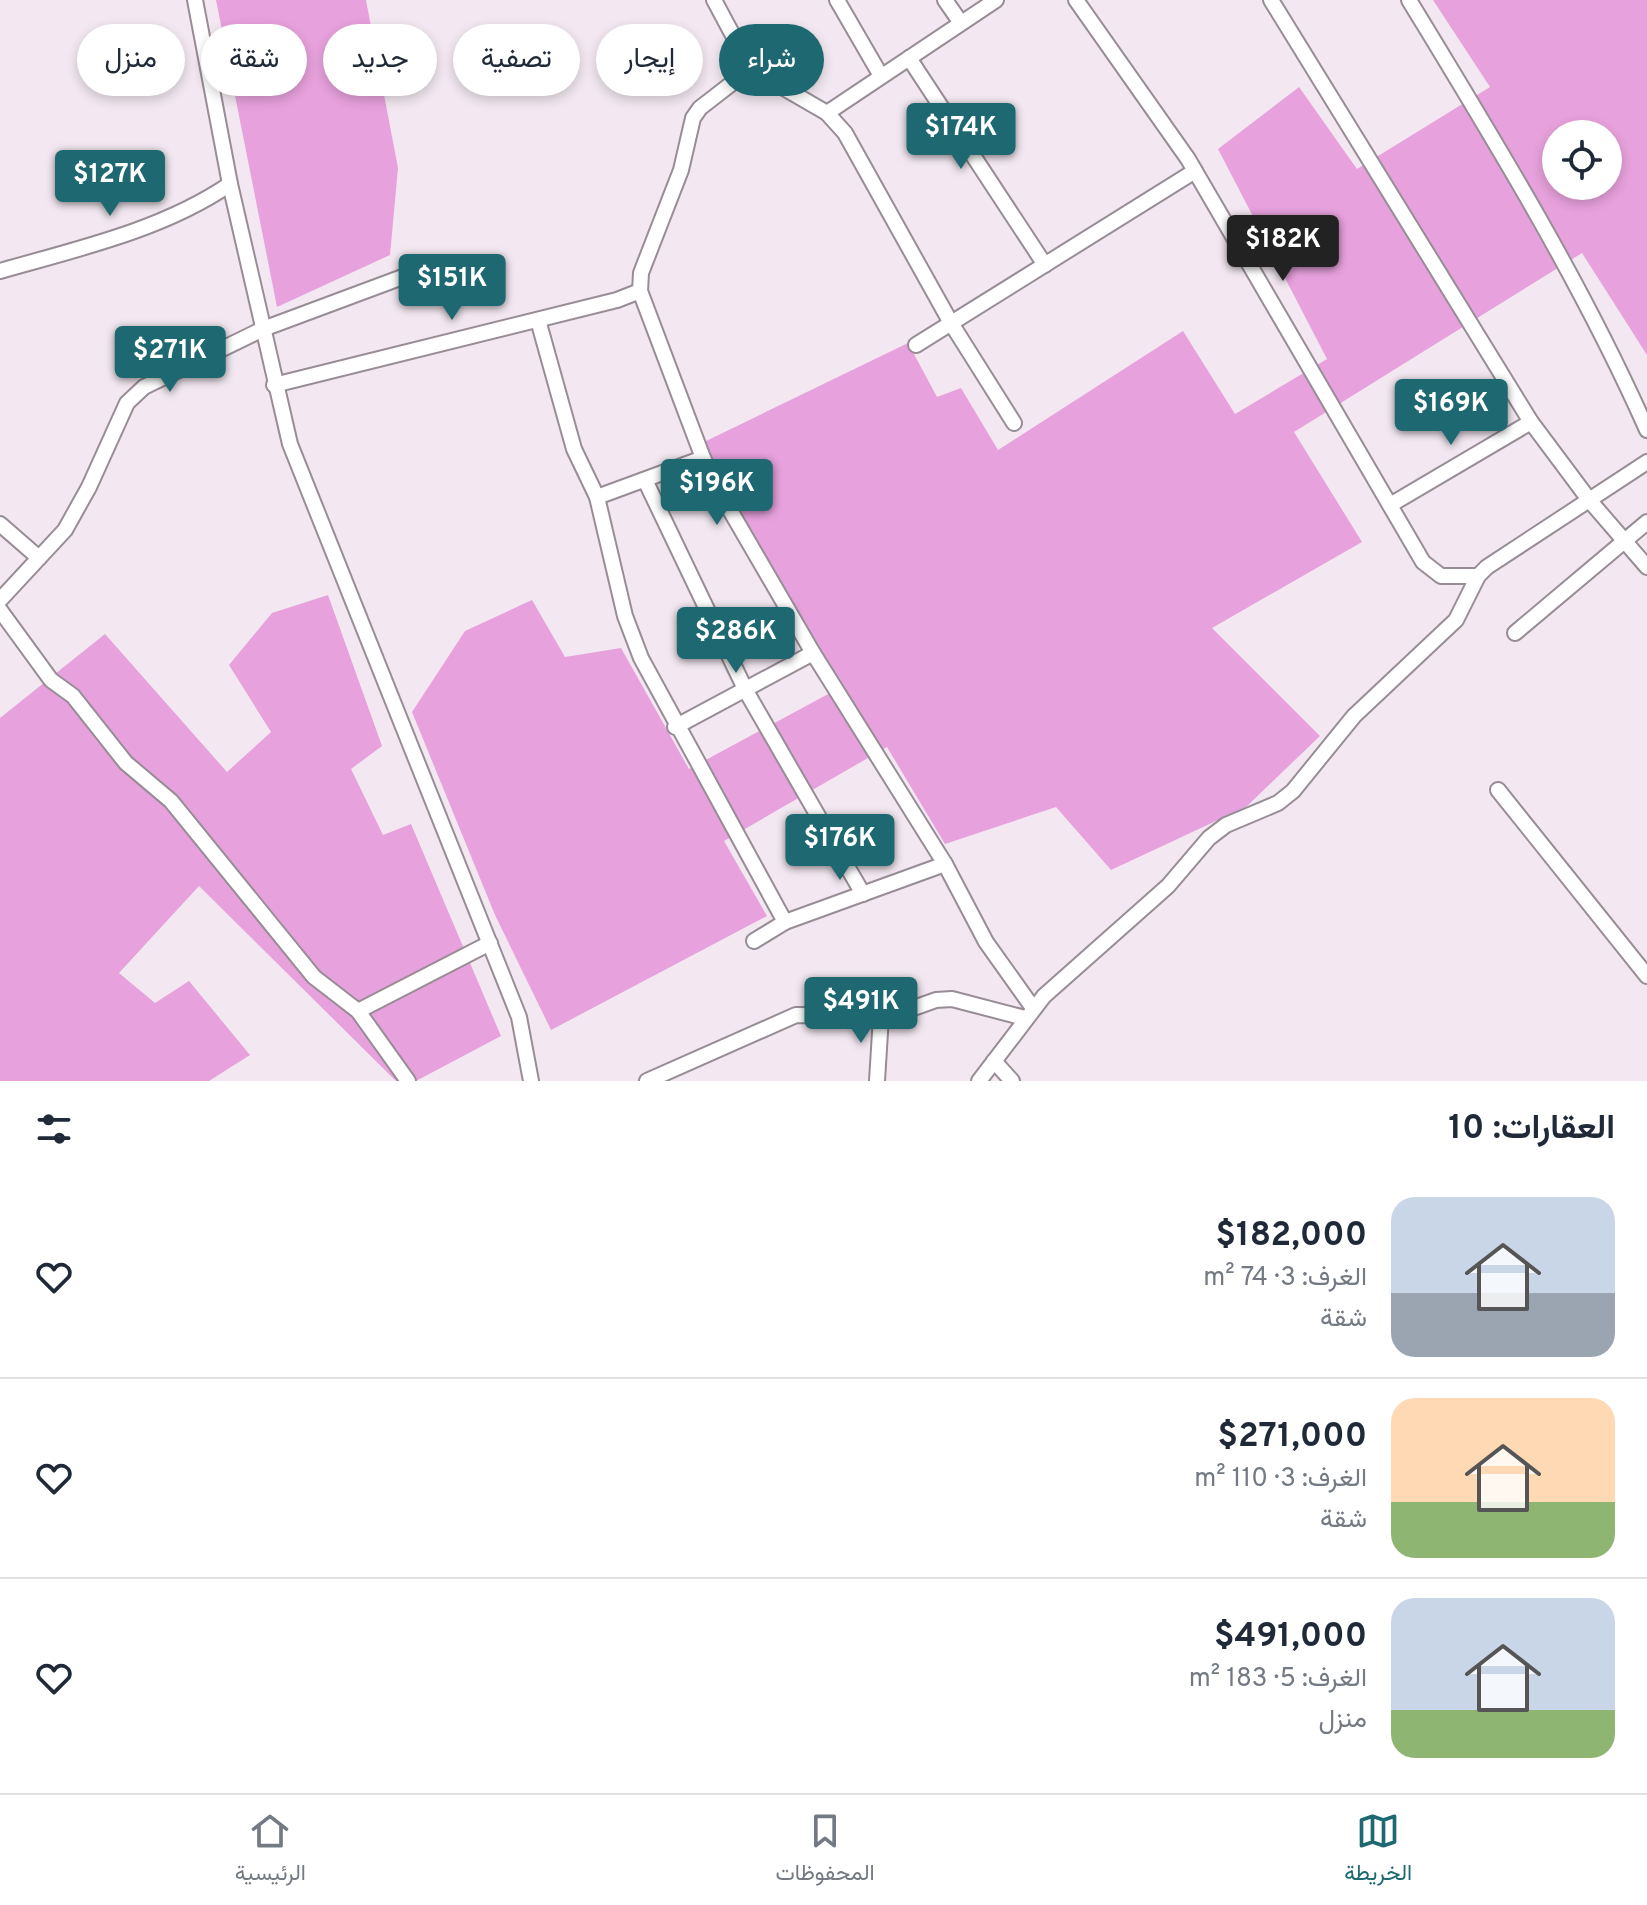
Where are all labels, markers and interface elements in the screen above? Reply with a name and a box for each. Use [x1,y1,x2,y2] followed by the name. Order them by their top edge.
[77,24,185,96] chip: منزل
[201,24,307,96] chip: شقة
[323,24,437,96] chip: جديد
[453,24,580,96] chip: تصفية
[596,24,703,96] chip: إيجار
[719,24,824,96] chip: شراء
[905,103,1017,171] pin: $174K
[925,112,997,145] text: $174K
[1542,120,1622,200] map controls
[1542,120,1622,200] button: locate
[54,150,166,218] pin: $127K
[73,159,147,192] text: $127K
[1227,215,1339,283] pin: $182K
[1245,224,1321,257] text: $182K
[396,254,508,322] pin: $151K
[417,263,487,296] text: $151K
[114,326,226,394] pin: $271K
[133,335,207,368] text: $271K
[1395,379,1507,447] pin: $169K
[1413,388,1489,421] text: $169K
[661,459,773,527] pin: $196K
[679,468,755,501] text: $196K
[680,607,792,675] pin: $286K
[695,616,777,649] text: $286K
[784,814,896,882] pin: $176K
[803,823,877,856] text: $176K
[805,977,917,1045] pin: $491K
[822,986,900,1019] text: $491K
[32,1107,76,1151] icon: filters
[1448,1108,1615,1151] text: العقارات: 10
[1216,1215,1367,1258] text: $182,000
[1455,1229,1551,1325] icon: home
[32,1255,76,1299] icon: heart
[1203,1262,1367,1295] text: الغرف: 3 · 74 m²
[1320,1303,1367,1336] text: شقة
[1217,1416,1367,1459] text: $271,000
[1455,1430,1551,1526] icon: home
[32,1456,76,1500] icon: heart
[1194,1463,1367,1496] text: الغرف: 3 · 110 m²
[1320,1504,1367,1537] text: شقة
[1214,1616,1367,1659] text: $491,000
[1455,1630,1551,1726] icon: home
[32,1656,76,1700] icon: heart
[1189,1663,1367,1696] text: الغرف: 5 · 183 m²
[1318,1704,1367,1737] text: منزل
[235,1809,306,1892] tab: الرئيسية
[776,1809,875,1892] tab: المحفوظات
[1344,1809,1412,1892] tab: الخريطة

